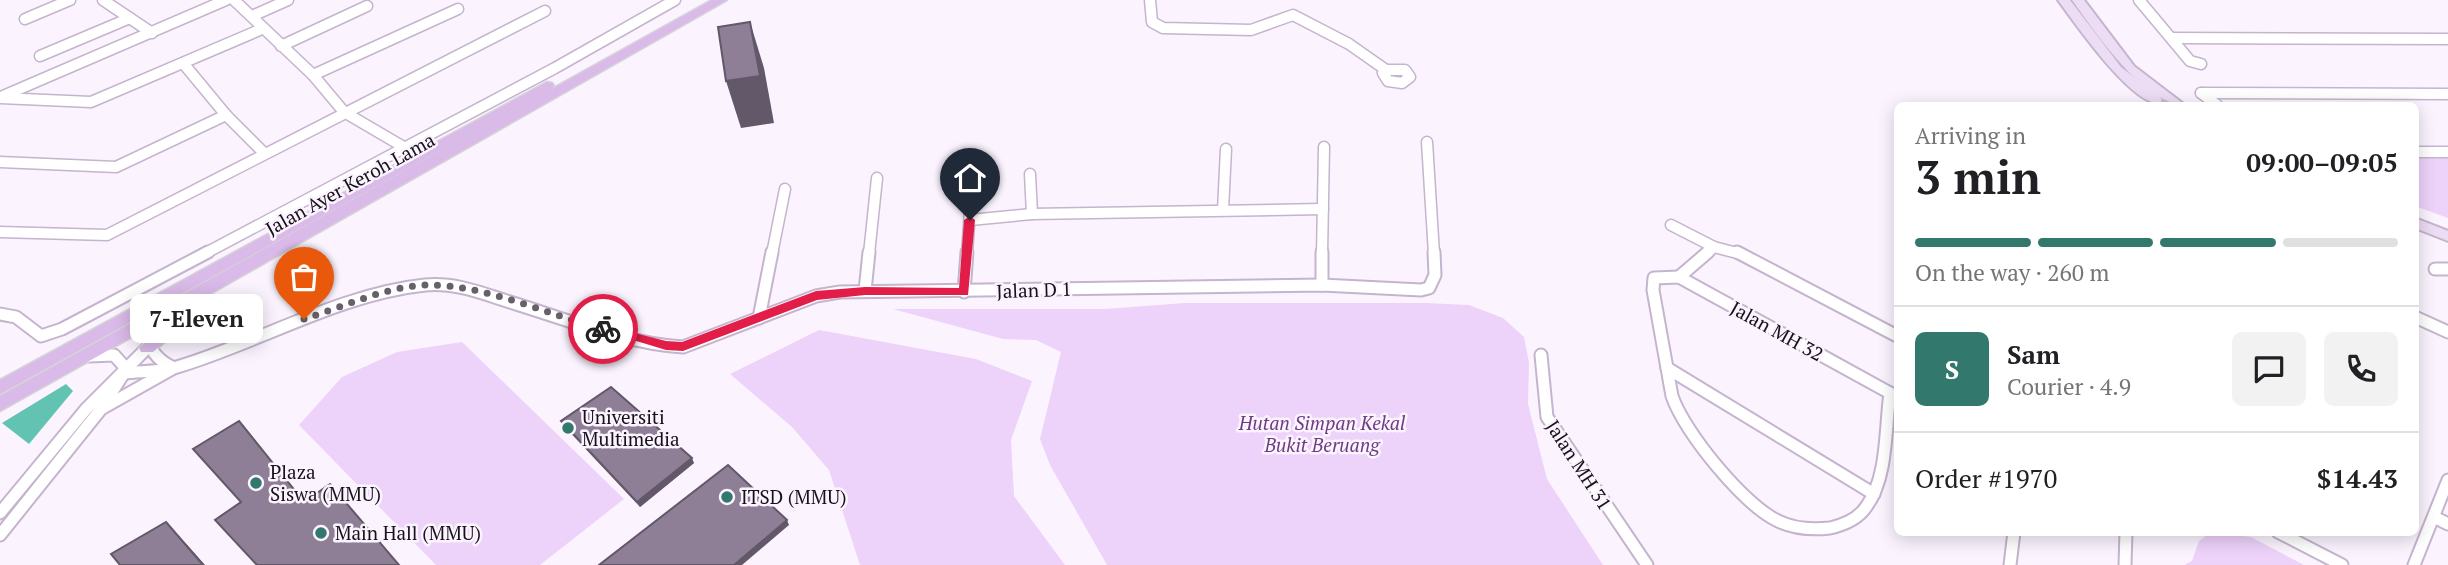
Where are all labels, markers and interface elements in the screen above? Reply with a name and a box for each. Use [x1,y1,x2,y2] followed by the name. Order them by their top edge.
[1915,120,2026,151] text: Arriving in
[261,126,439,240] street label: Jalan Ayer Keroh Lama
[2246,145,2398,179] text: 09:00–09:05
[1915,146,2041,207] text: 3 min
[940,148,1000,220] pin
[951,159,989,197] icon: home
[274,247,334,319] pin
[1915,257,2109,288] text: On the way · 260 m
[285,258,323,296] icon: bag
[996,276,1072,303] street label: Jalan D 1
[129,294,262,344] callout: 7-Eleven
[568,294,638,364] courier
[1726,295,1828,366] street label: Jalan MH 32
[149,303,244,334] text: 7-Eleven
[584,310,622,348] icon: bike
[2232,332,2306,406] button: chat
[2324,332,2398,406] button: phone
[2007,337,2060,371] text: Sam
[1945,352,1959,386] text: S
[2007,371,2131,402] text: Courier · 4.9
[582,404,680,451] place label: Universiti Multimedia
[1238,410,1406,457] park label: Hutan Simpan Kekal Bukit Beruang
[1541,415,1618,515] street label: Jalan MH 31
[560,420,576,436] marker: Universiti Multimedia
[270,459,381,506] place label: Plaza Siswa (MMU)
[1915,461,2057,495] text: Order #1970
[2317,461,2398,495] text: $14.43
[248,475,264,491] marker: Plaza Siswa (MMU)
[741,484,846,509] place label: ITSD (MMU)
[719,489,735,505] marker: ITSD (MMU)
[335,520,481,545] place label: Main Hall (MMU)
[313,525,329,541] marker: Main Hall (MMU)

